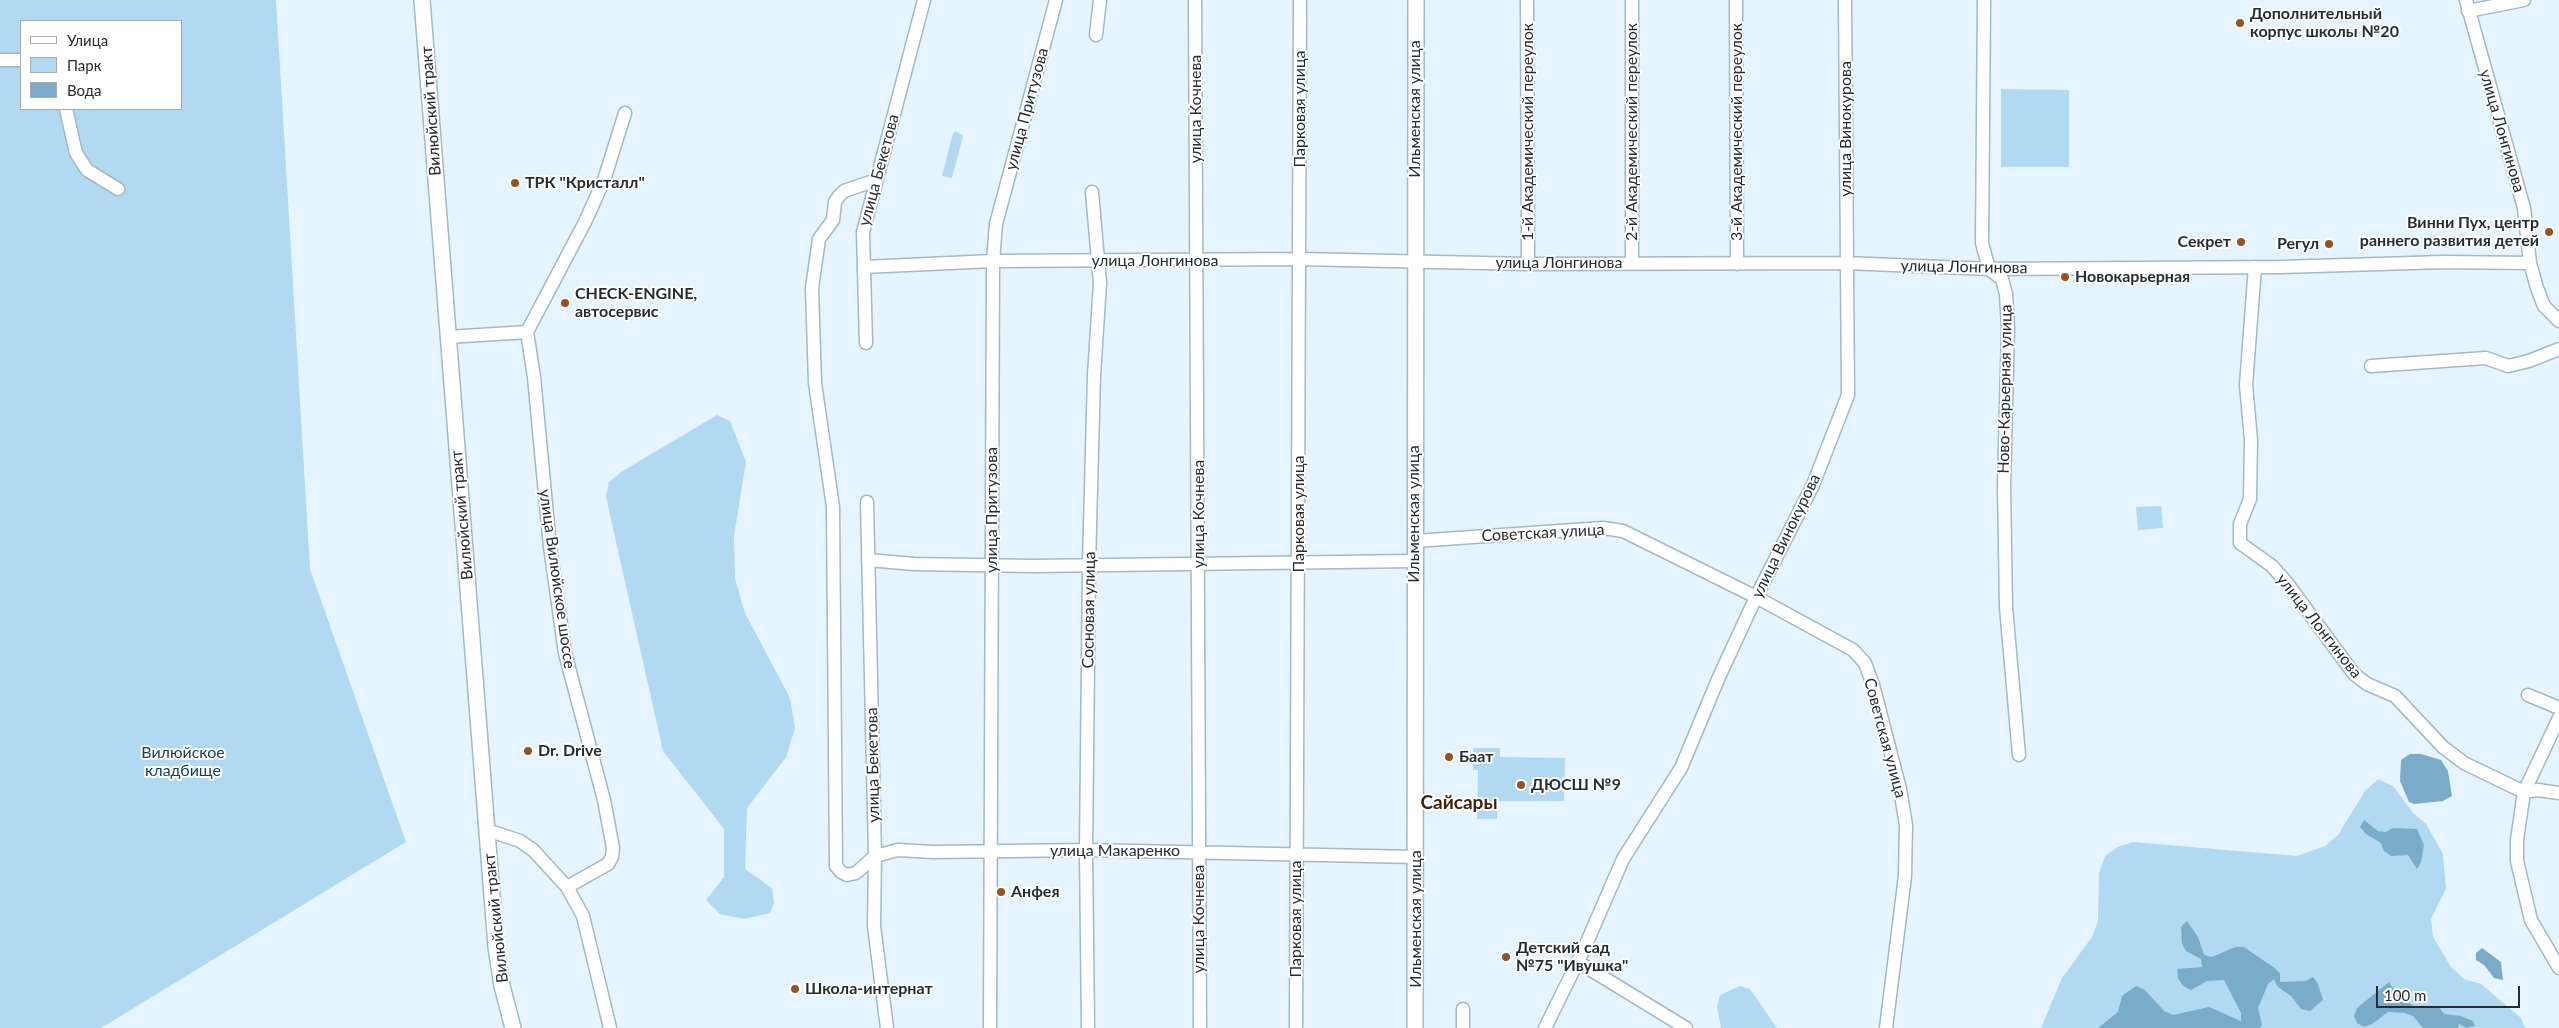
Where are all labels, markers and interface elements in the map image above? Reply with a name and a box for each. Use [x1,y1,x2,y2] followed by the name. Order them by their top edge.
[2250,4,2399,42] place label: Дополнительный корпус школы №20
[2234,17,2246,29] marker: Дополнительный корпус школы №20
[20,20,182,110] legend
[1518,23,1538,241] street label: 1-й Академический переулок
[1622,23,1642,241] street label: 2-й Академический переулок
[1727,23,1747,241] street label: 3-й Академический переулок
[67,31,108,49] text: Улица
[1405,40,1425,178] street label: Ильменская улица
[417,45,445,177] street label: Вилюйский тракт
[1001,46,1053,172] street label: улица Притузова
[1290,50,1310,168] street label: Парковая улица
[1186,55,1206,163] street label: улица Кочнева
[67,56,101,74] text: Парк
[1836,61,1856,197] street label: улица Винокурова
[2475,67,2529,195] street label: улица Лонгинова
[67,81,102,99] text: Вода
[855,112,903,228] street label: улица Бекетова
[525,173,645,193] place label: ТРК "Кристалл"
[509,177,521,189] marker: ТРК "Кристалл"
[2360,213,2539,251] place label: Винни Пух, центр раннего развития детей
[2543,226,2555,238] marker: Винни Пух, центр раннего развития детей
[2178,232,2231,252] place label: Секрет
[2277,234,2319,254] place label: Регул
[2235,236,2247,248] marker: Секрет
[2323,238,2335,250] marker: Регул
[1091,251,1219,271] street label: улица Лонгинова
[1495,253,1623,273] street label: улица Лонгинова
[1900,256,2028,278] street label: улица Лонгинова
[2075,267,2190,287] place label: Новокарьерная
[2059,271,2071,283] marker: Новокарьерная
[575,284,697,322] place label: CHECK-ENGINE, автосервис
[559,297,571,309] marker: CHECK-ENGINE, автосервис
[1994,304,2016,474] street label: Ново-Карьерная улица
[1404,445,1424,583] street label: Ильменская улица
[982,447,1002,573] street label: улица Притузова
[447,449,477,581] street label: Вилюйский тракт
[1289,455,1309,573] street label: Парковая улица
[1189,460,1209,568] street label: улица Кочнева
[1748,471,1824,601] street label: улица Винокурова
[535,488,579,670] street label: улица Вилюйское шоссе
[1481,520,1605,546] street label: Советская улица
[1078,551,1100,669] street label: Сосновая улица
[2272,570,2366,682] street label: улица Лонгинова
[1860,676,1910,800] street label: Советская улица
[862,707,884,823] street label: улица Бекетова
[538,741,602,761] place label: Dr. Drive
[141,743,225,781] park label: Вилюйское кладбище
[522,745,534,757] marker: Dr. Drive
[1459,747,1493,767] place label: Баат
[1443,751,1455,763] marker: Баат
[1531,775,1621,795] place label: ДЮСШ №9
[1515,779,1527,791] marker: ДЮСШ №9
[1421,792,1497,814] district label: Сайсары
[1050,841,1180,861] street label: улица Макаренко
[1406,850,1426,988] street label: Ильменская улица
[480,852,512,984] street label: Вилюйский тракт
[1286,860,1306,978] street label: Парковая улица
[1189,865,1209,973] street label: улица Кочнева
[1011,882,1060,902] place label: Анфея
[995,886,1007,898] marker: Анфея
[1516,938,1628,976] place label: Детский сад №75 "Ивушка"
[1500,951,1512,963] marker: Детский сад №75 "Ивушка"
[2379,976,2523,1008] scale bar
[805,979,933,999] place label: Школа-интернат
[789,983,801,995] marker: Школа-интернат
[2384,986,2426,1004] text: 100 m

